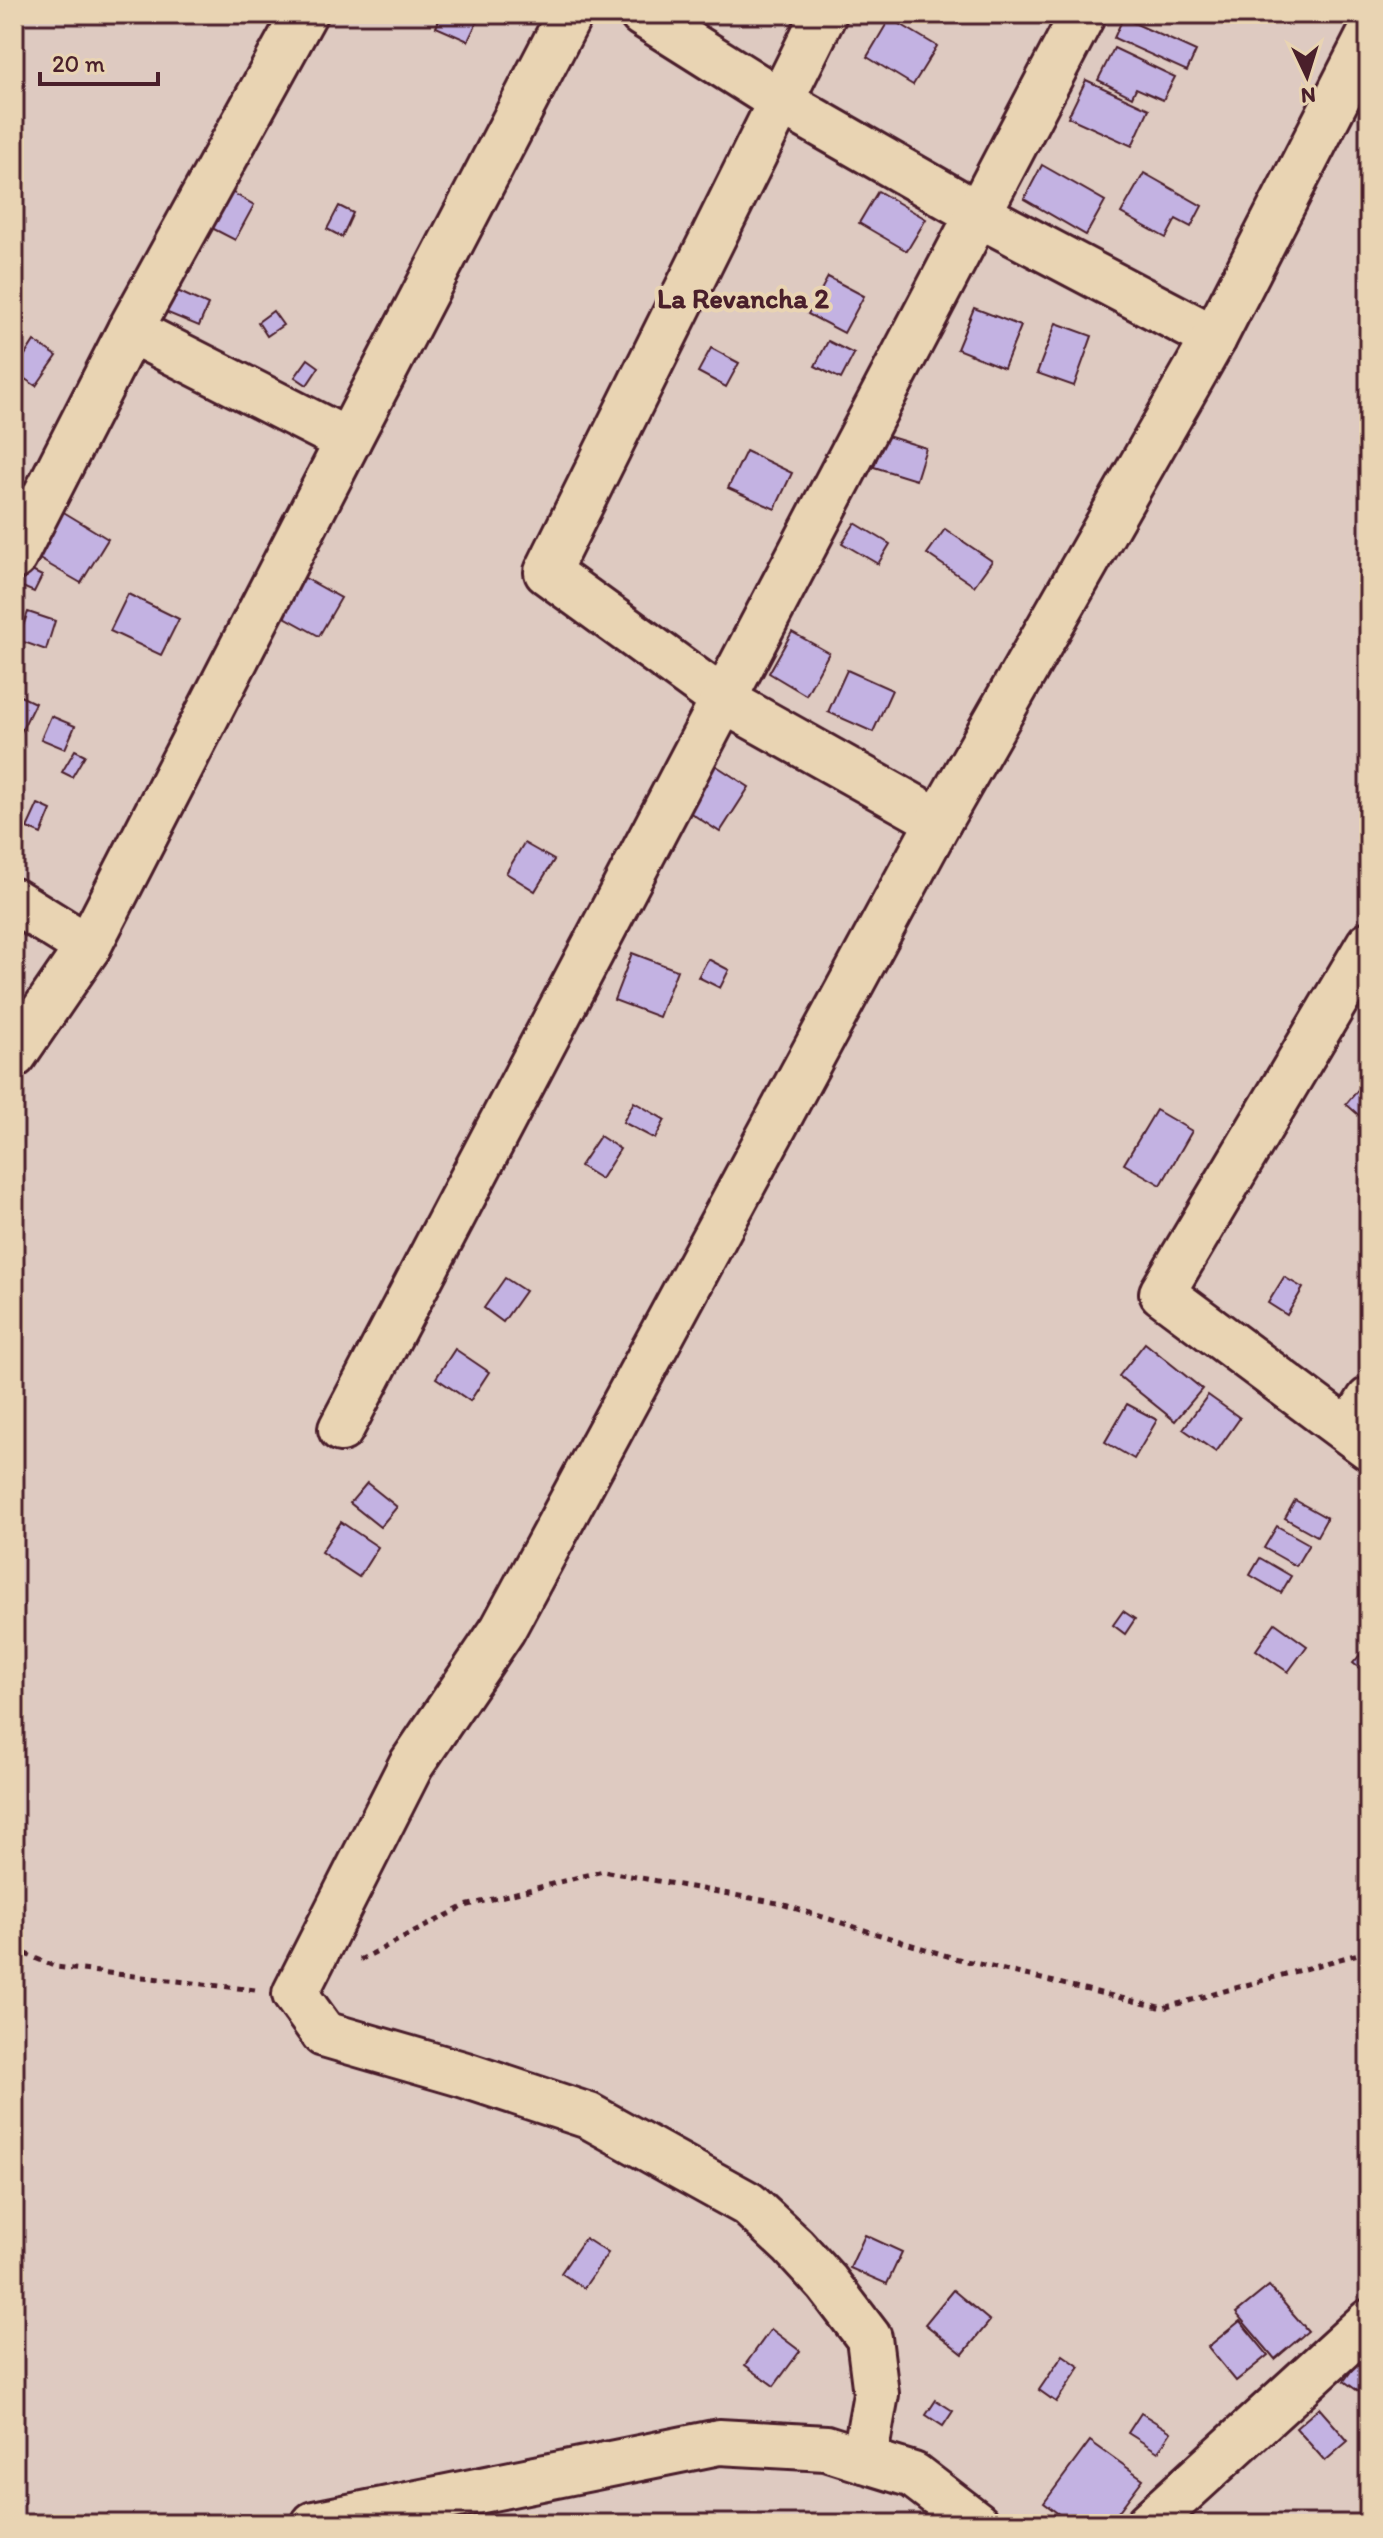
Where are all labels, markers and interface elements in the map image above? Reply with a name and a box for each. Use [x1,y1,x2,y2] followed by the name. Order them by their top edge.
[40,36,158,86] scale bar
[1267,36,1347,116] north arrow
[52,49,105,78] text: 20 m
[1300,81,1317,109] text: N
[657,281,829,315] district label: La Revancha 2

